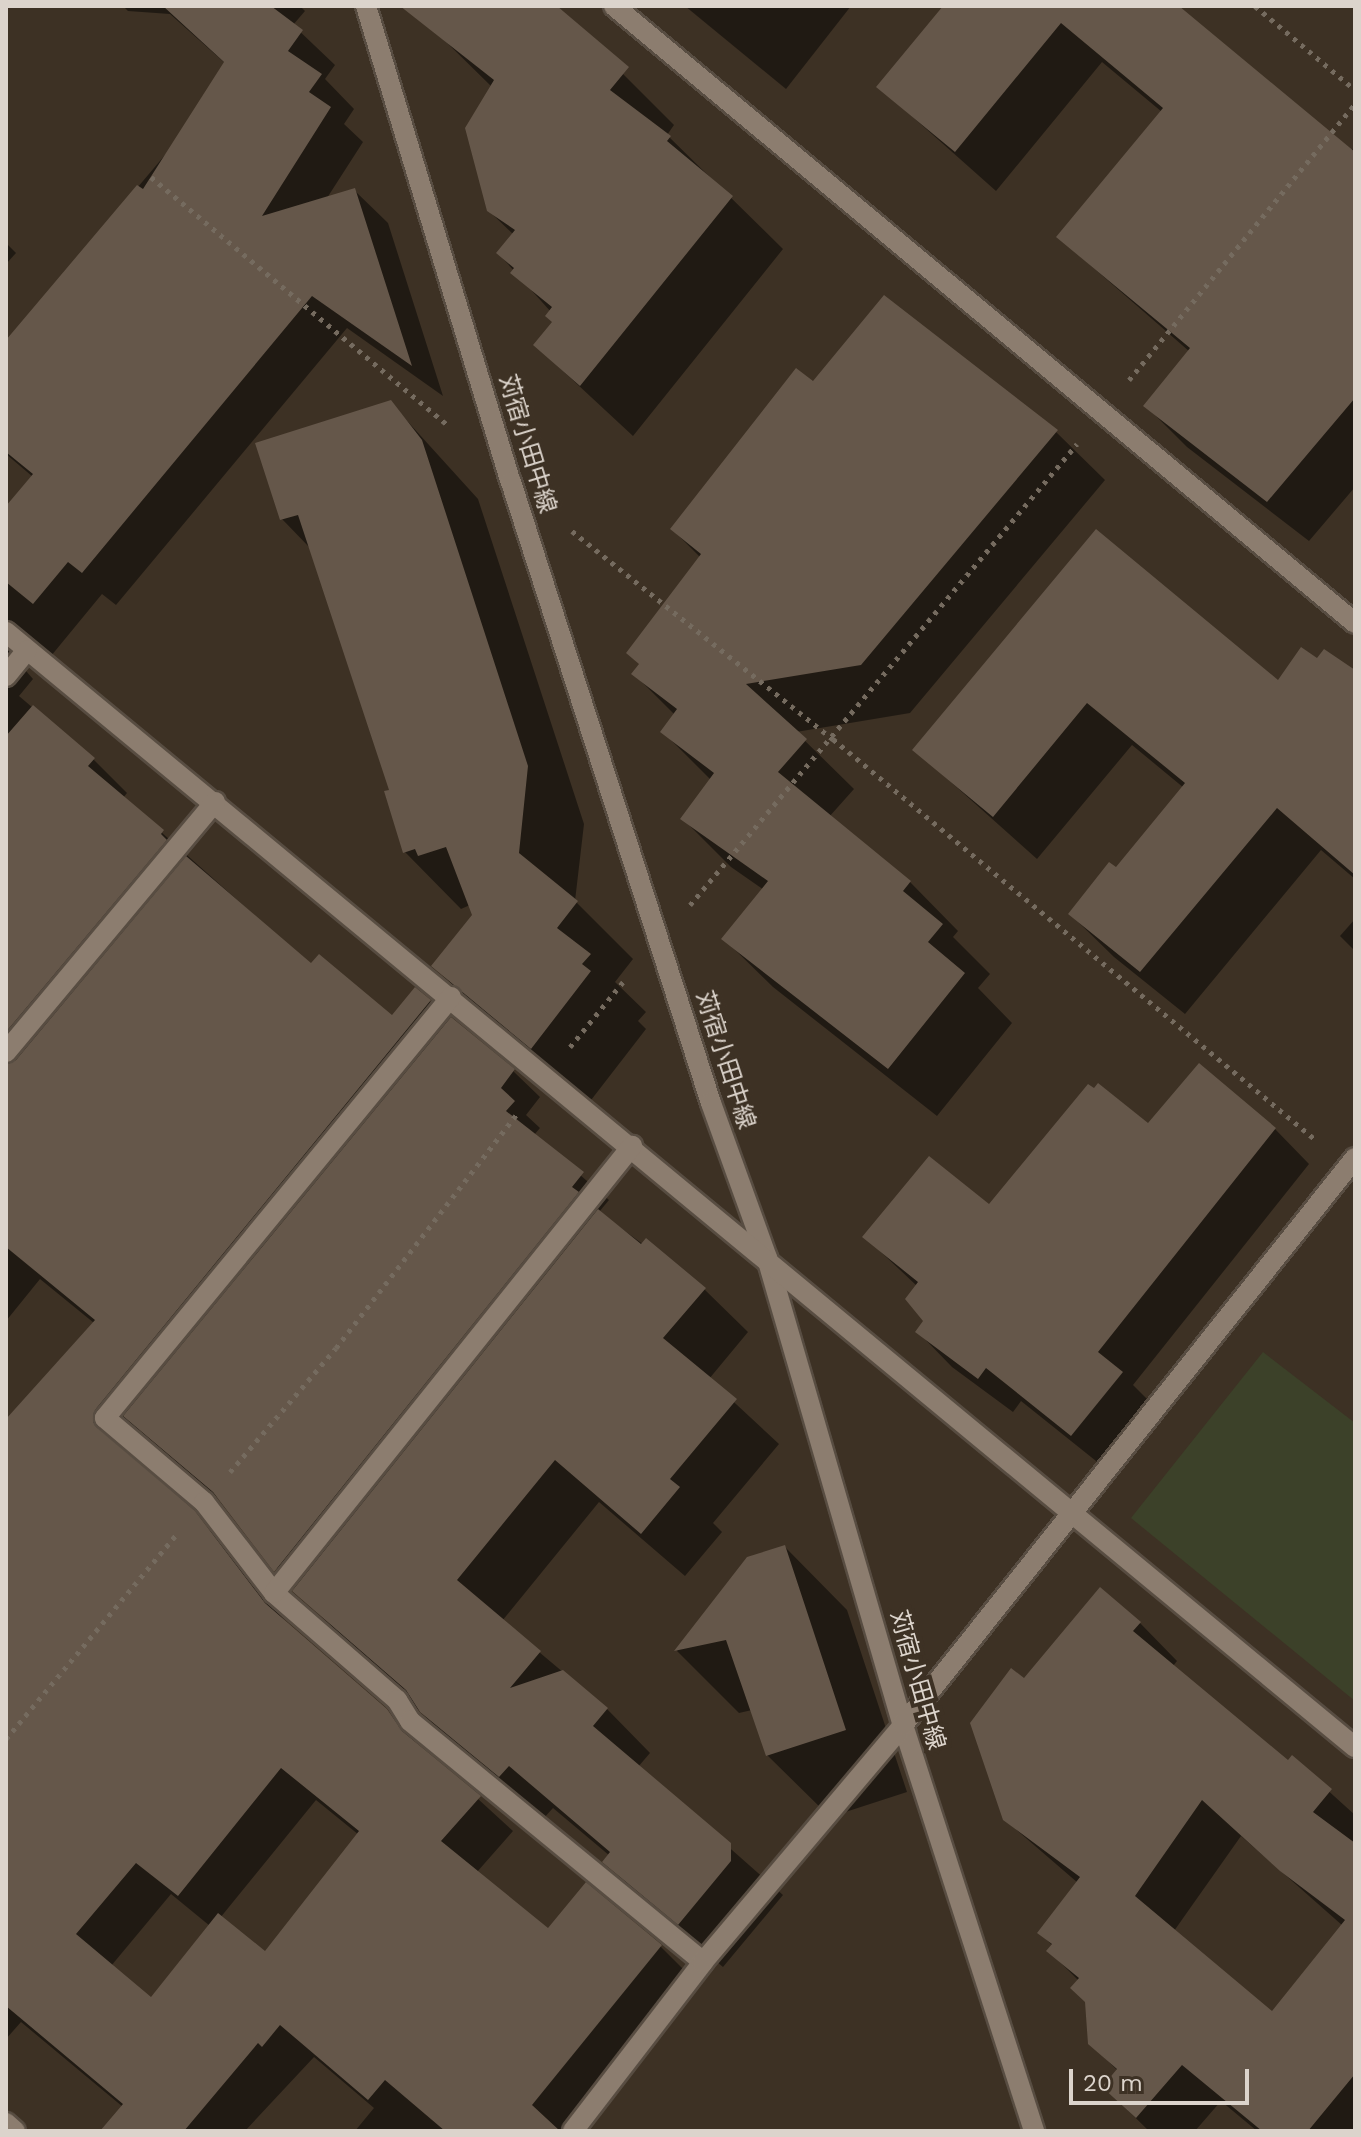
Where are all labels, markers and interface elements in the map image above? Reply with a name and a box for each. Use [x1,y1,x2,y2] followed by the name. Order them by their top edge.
[492,371,562,517] street label: 苅宿小田中線
[689,987,761,1133] street label: 苅宿小田中線
[883,1607,951,1753] street label: 苅宿小田中線
[1073,2053,1253,2103] scale bar
[1083,2069,1143,2097] text: 20 m

